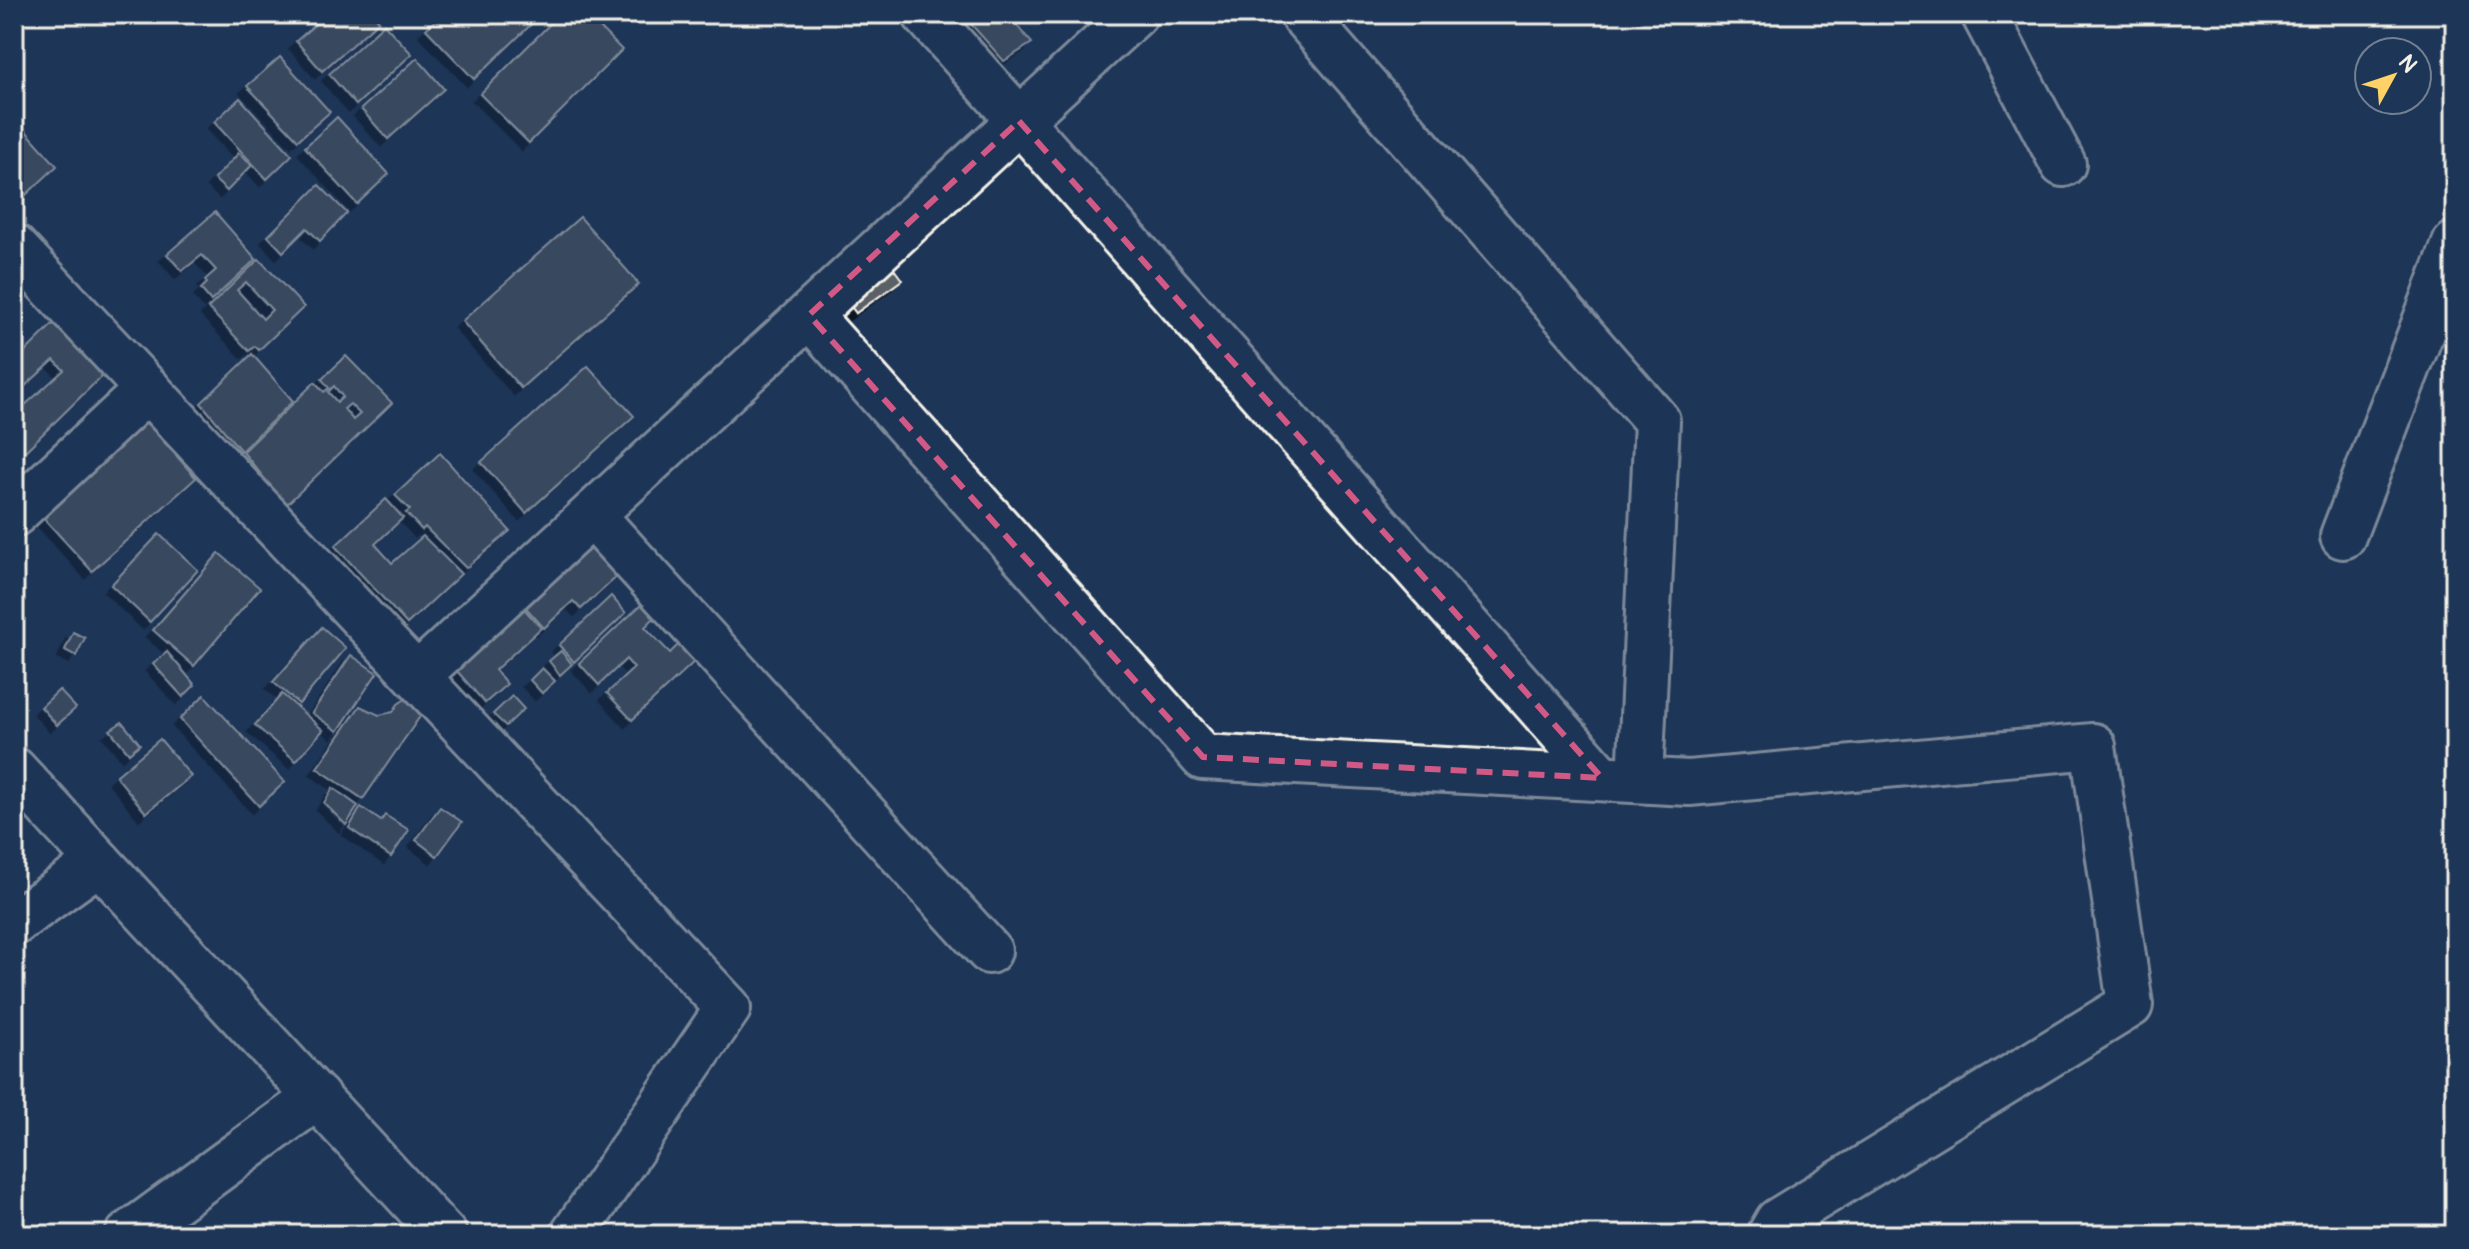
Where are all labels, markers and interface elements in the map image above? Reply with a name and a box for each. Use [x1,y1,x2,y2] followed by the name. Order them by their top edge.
[2353,36,2433,116] north arrow
[2392,49,2423,79] text: N

